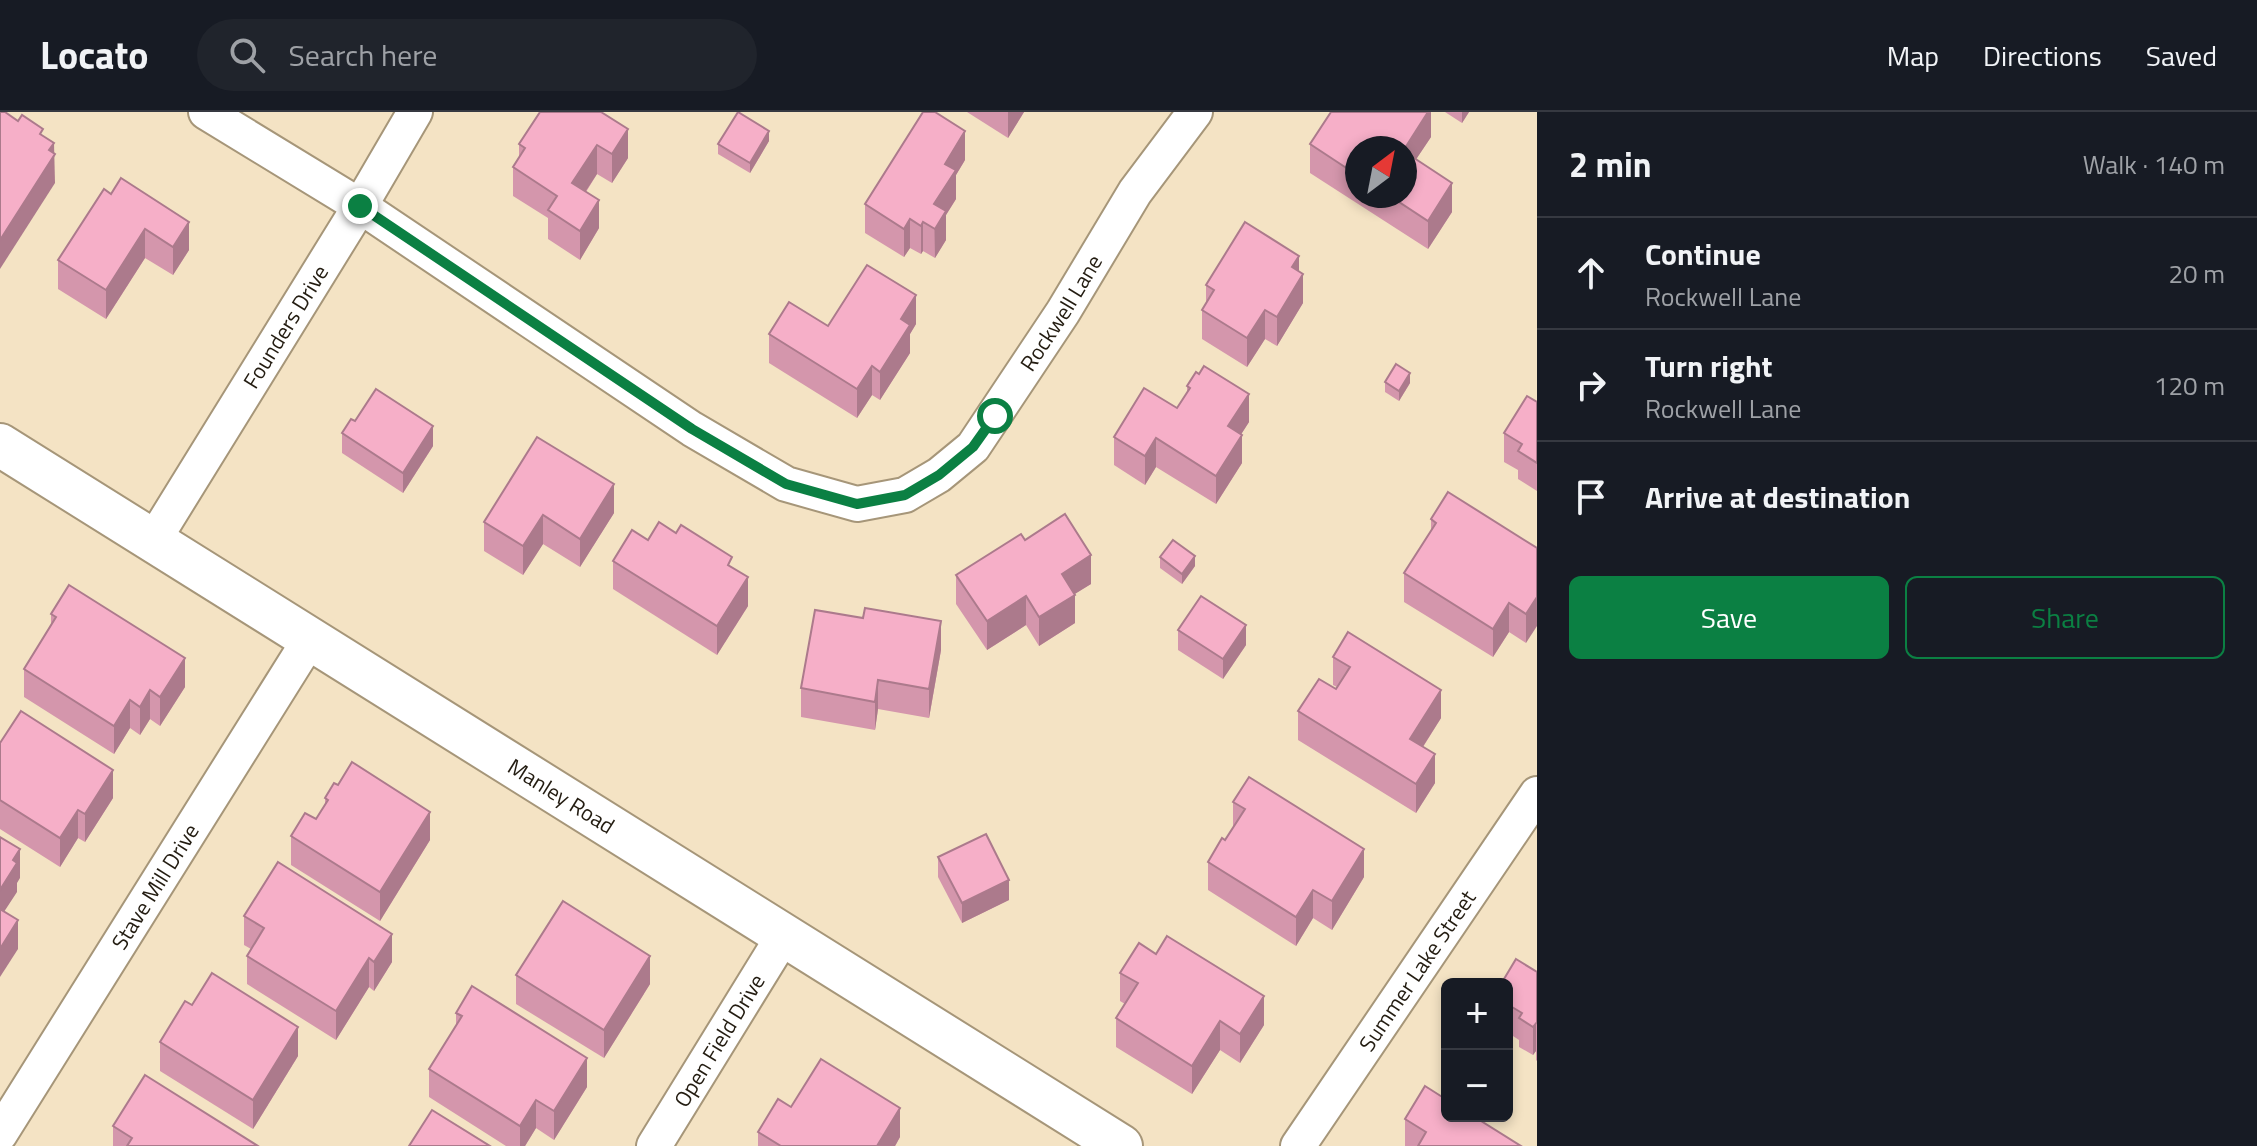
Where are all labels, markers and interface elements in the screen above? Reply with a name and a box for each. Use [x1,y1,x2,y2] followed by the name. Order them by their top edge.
[197,19,757,91] search box
[40,26,149,84] text: Locato
[289,32,437,78] text: Search here
[225,33,269,77] icon: search
[1887,34,1939,77] text: Map
[1983,34,2102,77] text: Directions
[2146,34,2217,77] text: Saved
[1345,136,1417,208] north arrow
[1569,138,1652,190] text: 2 min
[2083,145,2225,184] text: Walk · 140 m
[342,188,378,224] route end
[1645,231,1761,277] text: Continue
[1011,248,1111,378] street label: Rockwell Lane
[1569,251,1613,295] icon: ahead
[2168,254,2225,293] text: 20 m
[234,258,337,395] street label: Founders Drive
[1645,277,1801,316] text: Rockwell Lane
[1645,343,1773,389] text: Turn right
[1569,363,1613,407] icon: right
[2154,366,2225,405] text: 120 m
[1645,389,1801,428] text: Rockwell Lane
[977,398,1013,434] route start
[1645,474,1910,520] text: Arrive at destination
[1569,475,1613,519] icon: arrive
[1569,576,1889,659] button: Save
[1905,576,2225,659] button: Share
[501,750,621,842] street label: Manley Road
[103,817,207,956] street label: Stave Mill Drive
[1350,883,1484,1058] street label: Summer Lake Street
[665,967,773,1114] street label: Open Field Drive
[1441,978,1513,1122] map controls
[1441,978,1513,1050] button: +
[1441,1050,1513,1122] button: −

